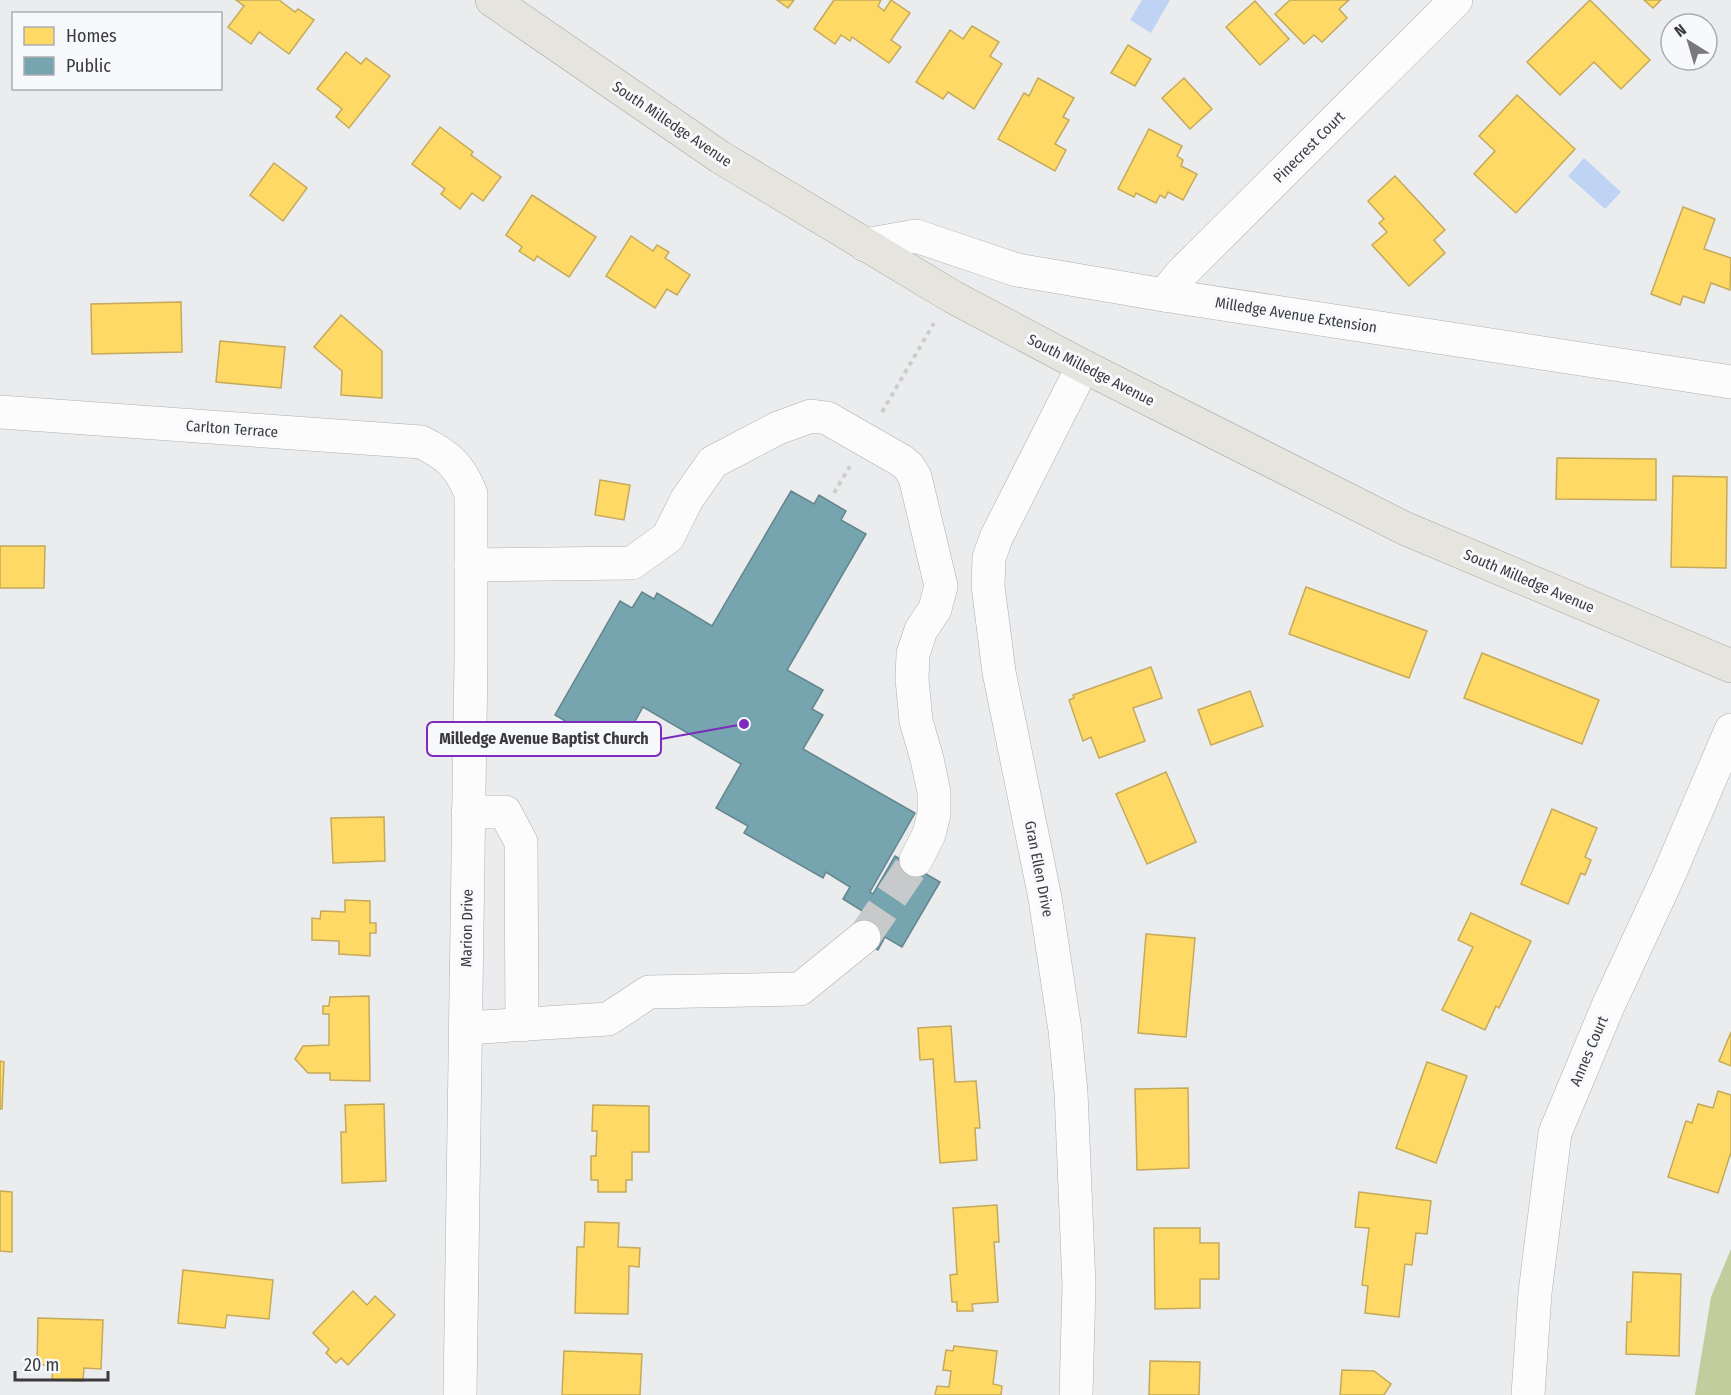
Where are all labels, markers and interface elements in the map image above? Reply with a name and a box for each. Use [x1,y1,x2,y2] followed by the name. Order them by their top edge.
[12,12,222,90] legend
[1659,12,1719,72] north arrow
[1671,20,1690,41] text: N
[66,25,117,47] text: Homes
[66,55,111,77] text: Public
[609,77,735,171] street label: South Milledge Avenue
[1270,107,1349,186] street label: Pinecrest Court
[1214,293,1378,337] street label: Milledge Avenue Extension
[1025,330,1157,410] street label: South Milledge Avenue
[185,417,279,441] street label: Carlton Terrace
[1461,545,1597,617] street label: South Milledge Avenue
[427,722,661,756] callout: Milledge Avenue Baptist Church
[439,729,649,748] text: Milledge Avenue Baptist Church
[1021,819,1057,919] street label: Gran Ellen Drive
[457,889,477,967] street label: Marion Drive
[1566,1013,1612,1089] street label: Annes Court
[15,1344,108,1382] scale bar
[24,1354,59,1376] text: 20 m

